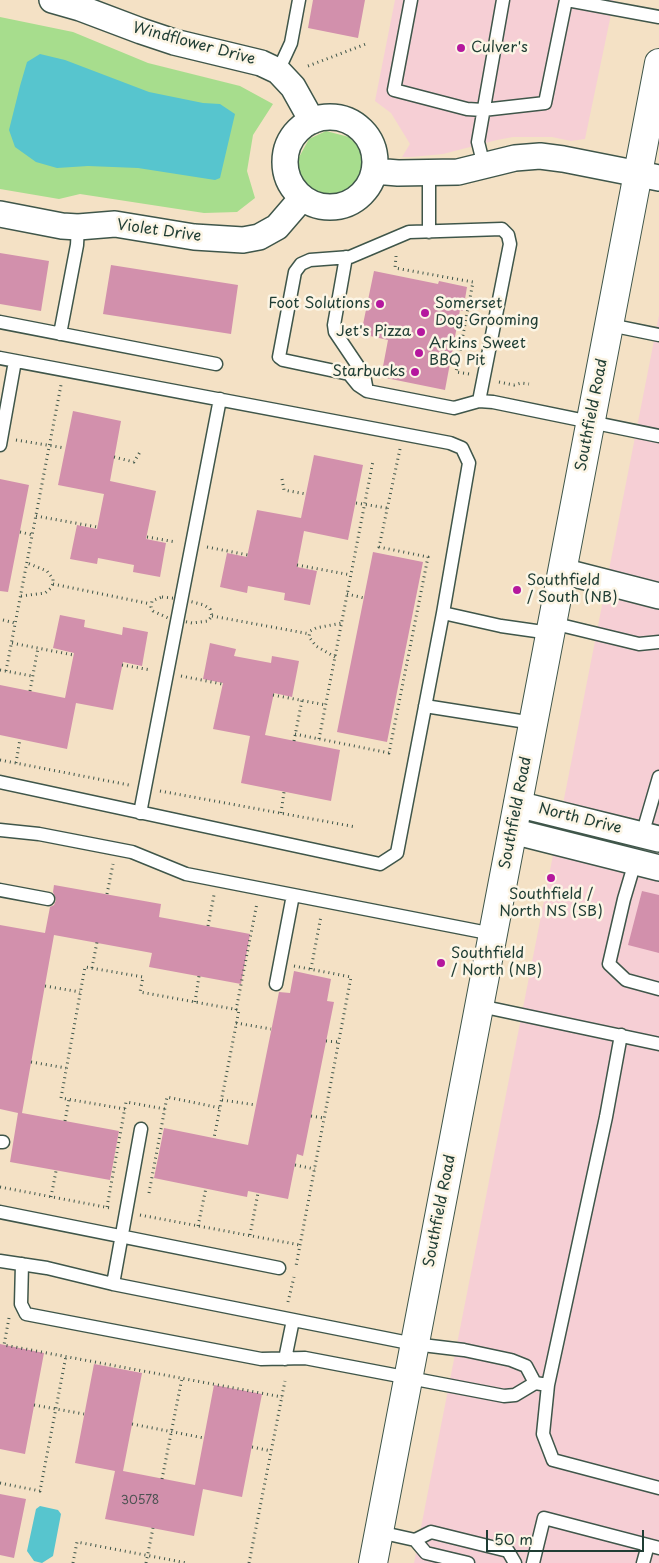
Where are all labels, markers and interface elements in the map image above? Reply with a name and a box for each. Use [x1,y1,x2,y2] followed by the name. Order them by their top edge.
[131,19,257,69] street label: Windflower Drive
[471,39,528,57] place label: Culver's
[455,42,467,54] marker: Culver's
[116,216,202,246] street label: Violet Drive
[268,295,370,313] place label: Foot Solutions
[435,295,539,330] place label: Somerset Dog Grooming
[374,298,386,310] marker: Foot Solutions
[419,307,431,319] marker: Somerset Dog Grooming
[336,323,411,341] place label: Jet's Pizza
[415,326,427,338] marker: Jet's Pizza
[429,335,526,370] place label: Arkins Sweet BBQ Pit
[413,347,425,359] marker: Arkins Sweet BBQ Pit
[572,357,612,473] street label: Southfield Road
[332,363,405,381] place label: Starbucks
[409,366,421,378] marker: Starbucks
[527,572,618,607] place label: Southfield / South (NB)
[511,584,523,596] marker: Southfield / South (NB)
[496,755,536,871] street label: Southfield Road
[537,800,623,838] street label: North Drive
[545,872,557,884] marker: Southfield / North NS (SB)
[499,886,603,921] place label: Southfield / North NS (SB)
[451,945,542,980] place label: Southfield / North (NB)
[435,957,447,969] marker: Southfield / North (NB)
[420,1153,460,1269] street label: Southfield Road
[121,1494,159,1508] house number: 30578
[489,1520,646,1552] scale bar
[494,1527,533,1550] text: 50 m

